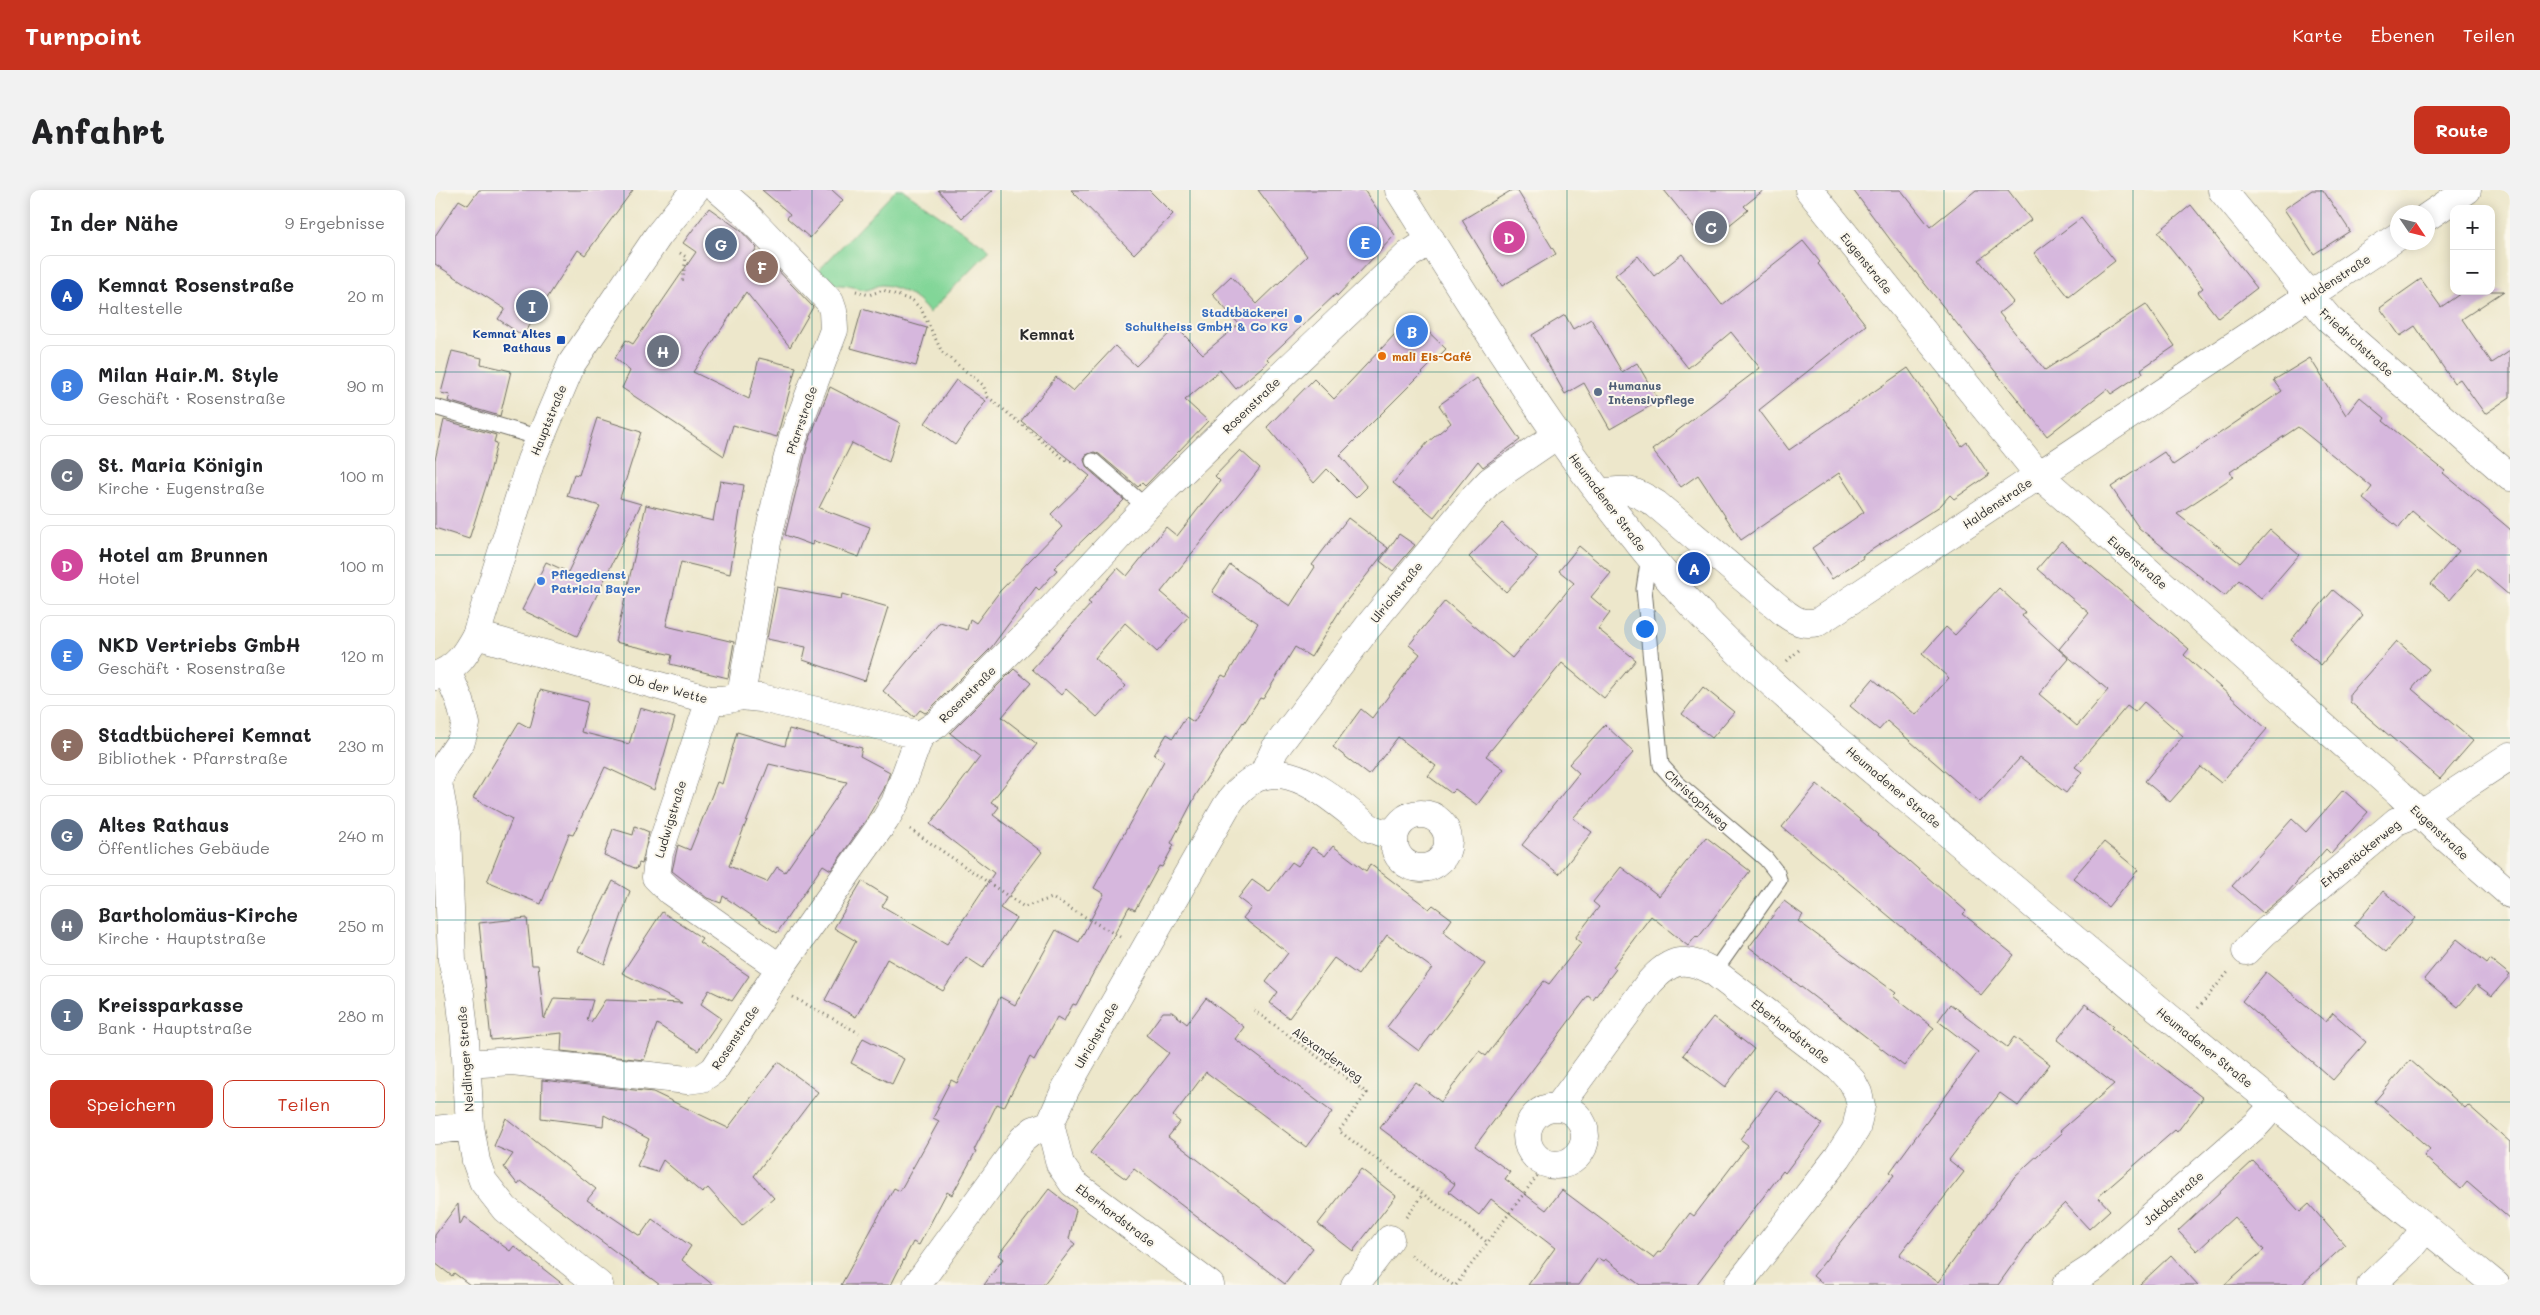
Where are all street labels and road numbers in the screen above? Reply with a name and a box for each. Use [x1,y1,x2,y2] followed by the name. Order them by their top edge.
[1837,229,1897,297] street label: Eugenstraße
[2297,250,2373,308] street label: Haldenstraße
[2316,304,2398,380] street label: Friedrichstraße
[1219,373,1283,437] street label: Rosenstraße
[527,382,569,458] street label: Hauptstraße
[782,384,820,456] street label: Pfarrstraße
[1566,450,1650,554] street label: Heumadener Straße
[1959,474,2035,532] street label: Haldenstraße
[2105,532,2171,592] street label: Eugenstraße
[1366,558,1426,626] street label: Ulrichstraße
[935,662,999,726] street label: Rosenstraße
[626,670,710,706] street label: Ob der Wette
[1843,743,1945,831] street label: Heumadener Straße
[1661,766,1733,832] street label: Christophweg
[651,778,689,860] street label: Ludwigstraße
[2407,801,2473,863] street label: Eugenstraße
[2317,816,2403,890] street label: Erbsenäckerweg
[1748,995,1834,1067] street label: Eberhardstraße
[1071,999,1121,1071] street label: Ulrichstraße
[708,1002,762,1072] street label: Rosenstraße
[2154,1003,2256,1091] street label: Heumadener Straße
[453,1006,477,1112] street label: Neidlinger Straße
[1289,1023,1367,1085] street label: Alexanderweg
[2140,1167,2206,1229] street label: Jakobstraße
[1073,1180,1159,1250] street label: Eberhardstraße

